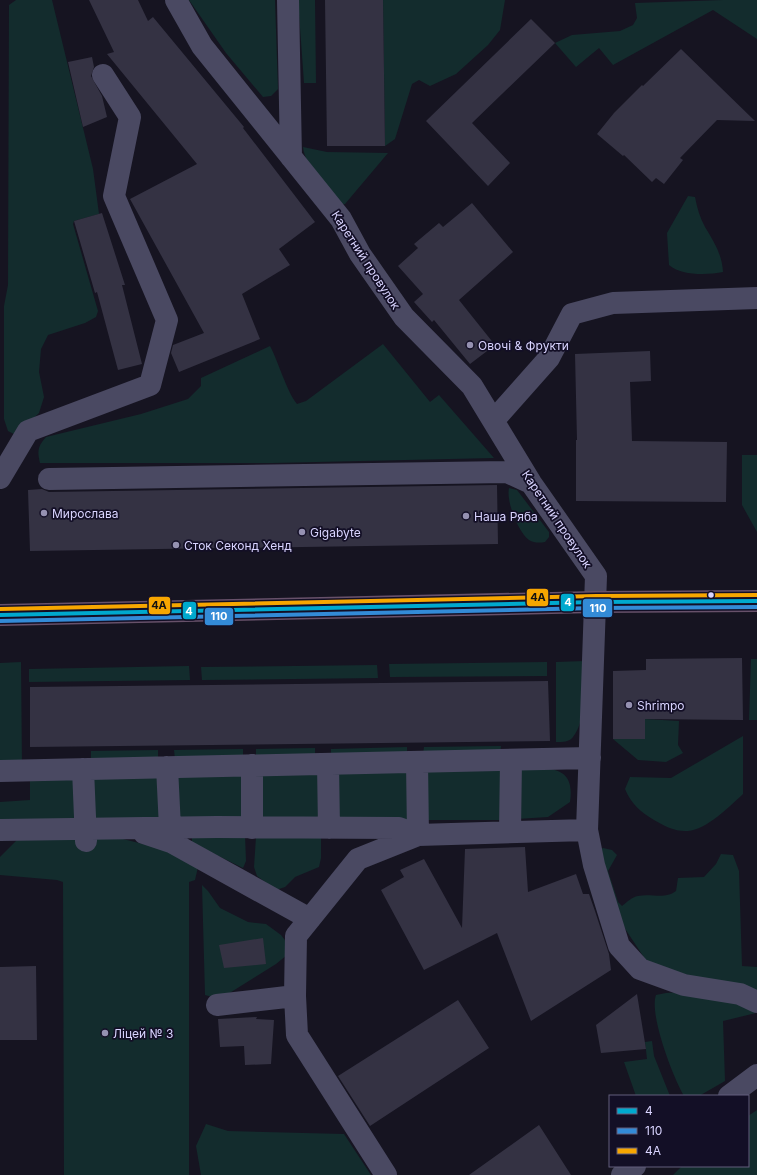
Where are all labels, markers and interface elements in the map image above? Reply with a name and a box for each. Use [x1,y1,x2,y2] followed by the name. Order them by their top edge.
[328,208,404,313] street label: Каретний провулок
[478,338,569,353] place label: Овочі & Фрукти
[465,340,475,350] marker: Овочі & Фрукти
[519,467,596,571] street label: Каретний провулок
[52,506,119,521] place label: Мирослава
[39,508,49,518] marker: Мирослава
[474,509,538,524] place label: Наша Ряба
[461,511,471,521] marker: Наша Ряба
[310,525,361,540] place label: Gigabyte
[297,527,307,537] marker: Gigabyte
[184,538,292,553] place label: Сток Секонд Хенд
[171,540,181,550] marker: Сток Секонд Хенд
[526,588,549,607] line badge: 4А
[530,590,546,604] text: 4А
[706,590,716,600] unlabelled marker
[560,593,575,612] line badge: 4
[564,595,572,609] text: 4
[148,596,171,615] line badge: 4А
[151,598,167,612] text: 4А
[582,598,613,618] line badge: 110
[182,601,197,620] line badge: 4
[590,601,606,615] text: 110
[185,604,193,618] text: 4
[204,607,234,626] line badge: 110
[211,609,227,623] text: 110
[637,698,684,713] place label: Shrimpo
[624,700,634,710] marker: Shrimpo
[113,1026,173,1041] place label: Ліцей № 3
[100,1028,110,1038] marker: Ліцей № 3
[609,1095,749,1167] legend
[645,1103,653,1118] text: 4
[645,1123,662,1138] text: 110
[645,1143,661,1158] text: 4А

